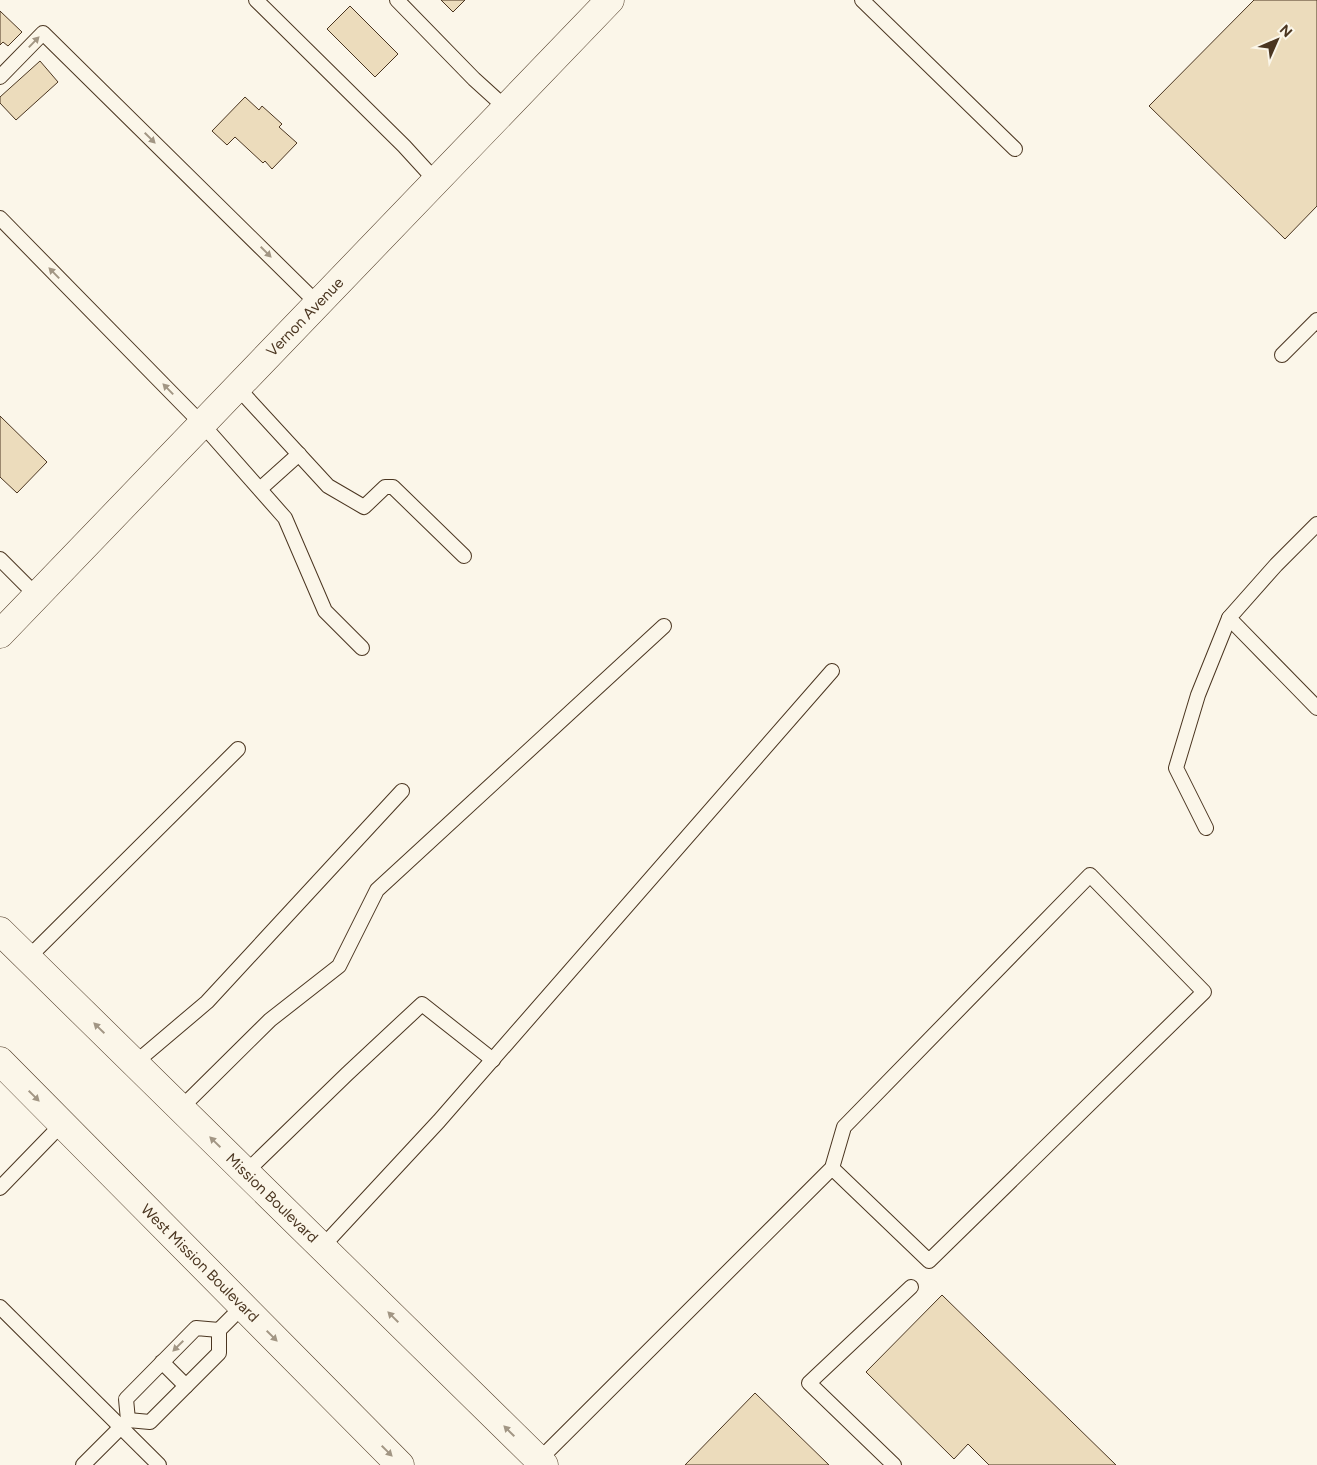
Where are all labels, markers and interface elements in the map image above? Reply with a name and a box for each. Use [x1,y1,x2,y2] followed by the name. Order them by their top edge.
[1252,15,1302,65] north arrow
[1276,21,1296,41] text: N
[28,37,40,49] one-way arrow
[143,132,155,144] one-way arrow
[259,246,271,258] one-way arrow
[48,268,60,280] one-way arrow
[263,274,347,360] street label: Vernon Avenue
[162,384,174,396] one-way arrow
[93,1022,105,1034] one-way arrow
[28,1090,40,1102] one-way arrow
[209,1136,221,1148] one-way arrow
[222,1149,322,1247] street label: Mission Boulevard
[137,1200,263,1326] street label: West Mission Boulevard
[388,1311,400,1323] one-way arrow
[266,1329,278,1341] one-way arrow
[172,1340,184,1352] one-way arrow
[503,1425,515,1437] one-way arrow
[380,1445,392,1457] one-way arrow

